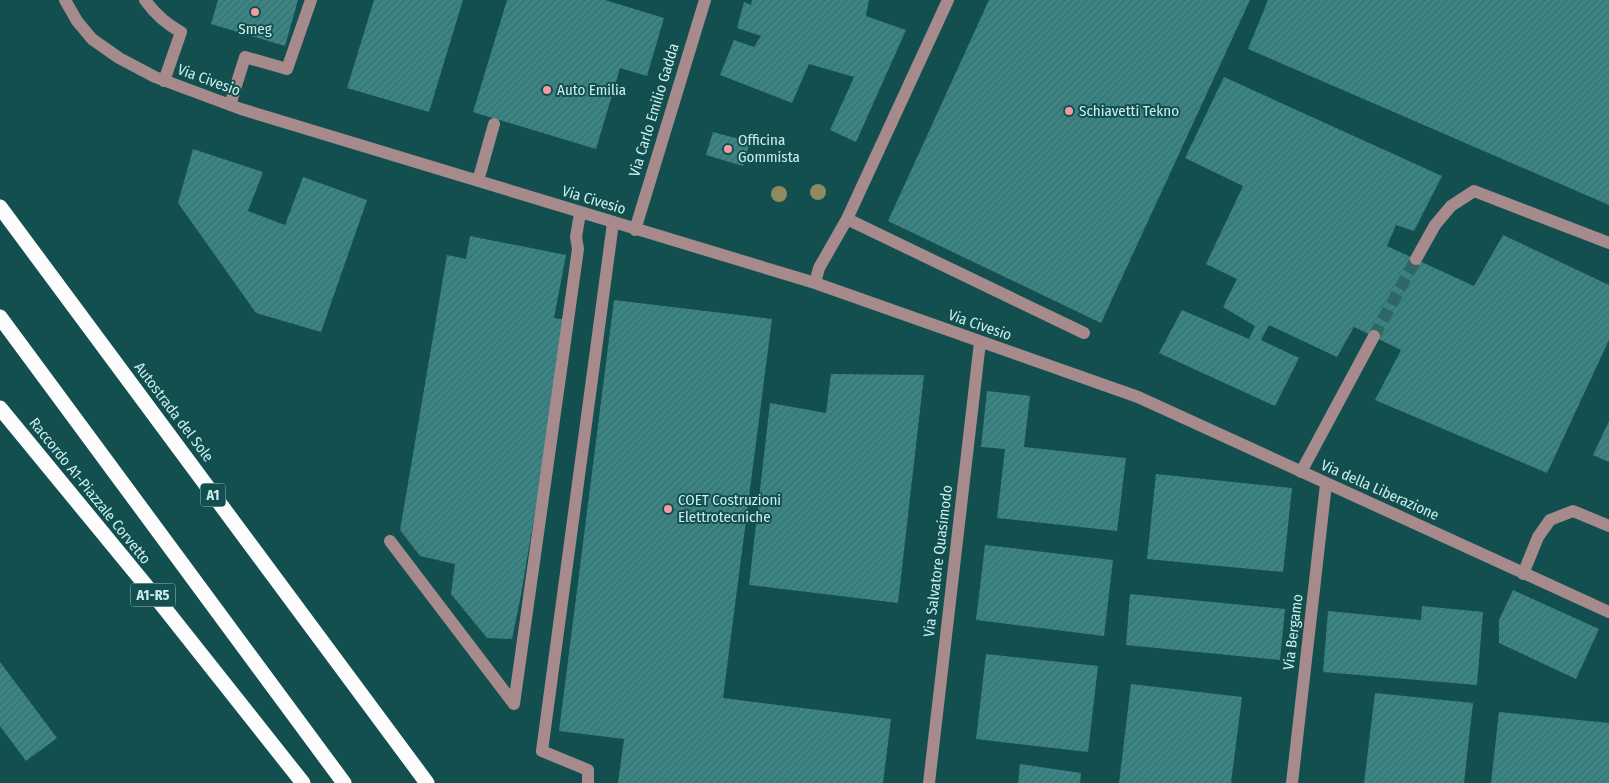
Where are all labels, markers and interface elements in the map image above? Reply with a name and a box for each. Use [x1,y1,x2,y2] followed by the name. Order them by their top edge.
[249,6,261,18] marker: Smeg
[238,20,272,38] place label: Smeg
[625,41,683,179] street label: Via Carlo Emilio Gadda
[175,60,243,100] street label: Via Civesio
[557,81,626,99] place label: Auto Emilia
[541,84,553,96] marker: Auto Emilia
[1079,102,1179,120] place label: Schiavetti Tekno
[1063,105,1075,117] marker: Schiavetti Tekno
[738,131,800,166] place label: Officina Gommista
[722,143,734,155] marker: Officina Gommista
[560,182,628,218] street label: Via Civesio
[946,306,1014,344] street label: Via Civesio
[131,359,217,465] street label: Autostrada del Sole
[25,414,155,568] street label: Raccordo A1-Piazzale Corvetto
[1318,456,1442,524] street label: Via della Liberazione
[200,484,226,506] road number: A1
[920,484,956,638] street label: Via Salvatore Quasimodo
[678,491,781,526] place label: COET Costruzioni Elettrotecniche
[662,503,674,515] marker: COET Costruzioni Elettrotecniche
[130,584,176,606] road number: A1-R5
[1279,593,1307,671] street label: Via Bergamo

